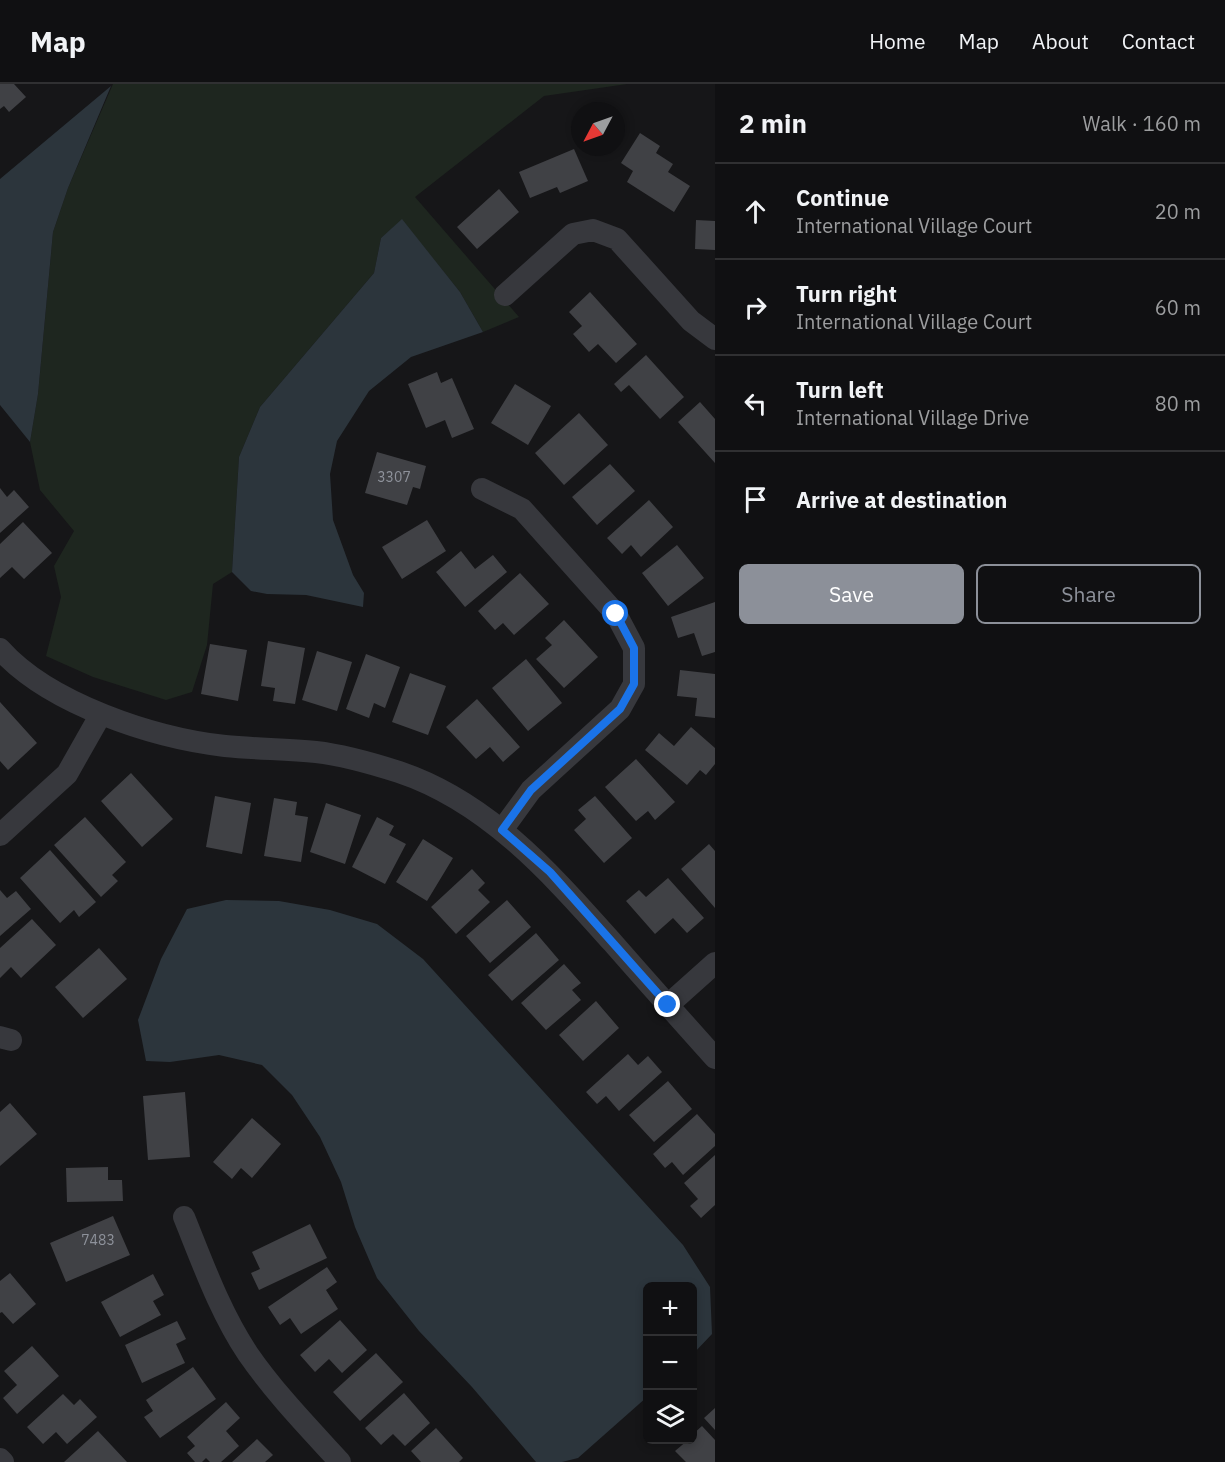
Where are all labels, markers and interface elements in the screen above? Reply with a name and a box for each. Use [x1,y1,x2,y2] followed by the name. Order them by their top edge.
[30,23,86,60] text: Map
[869,27,926,55] text: Home
[959,27,999,55] text: Map
[1032,27,1089,55] text: About
[1122,27,1195,55] text: Contact
[571,102,625,156] north arrow
[739,106,807,140] text: 2 min
[1083,110,1201,137] text: Walk · 160 m
[796,183,889,212] text: Continue
[739,195,772,228] icon: ahead
[1155,198,1201,225] text: 20 m
[796,212,1032,239] text: International Village Court
[796,279,897,308] text: Turn right
[739,291,772,324] icon: right
[1155,294,1201,321] text: 60 m
[796,308,1032,335] text: International Village Court
[796,375,884,404] text: Turn left
[739,387,772,420] icon: left
[1155,390,1201,417] text: 80 m
[796,404,1029,431] text: International Village Drive
[377,468,411,486] house number: 3307
[739,483,772,516] icon: arrive
[796,485,1007,514] text: Arrive at destination
[739,564,964,624] button: Save
[976,564,1201,624] button: Share
[602,600,628,626] route start
[654,991,680,1017] route end
[81,1231,115,1249] house number: 7483
[643,1282,697,1444] map controls
[643,1282,697,1336] button: +
[643,1336,697,1390] button: −
[643,1390,697,1444] button: layers

